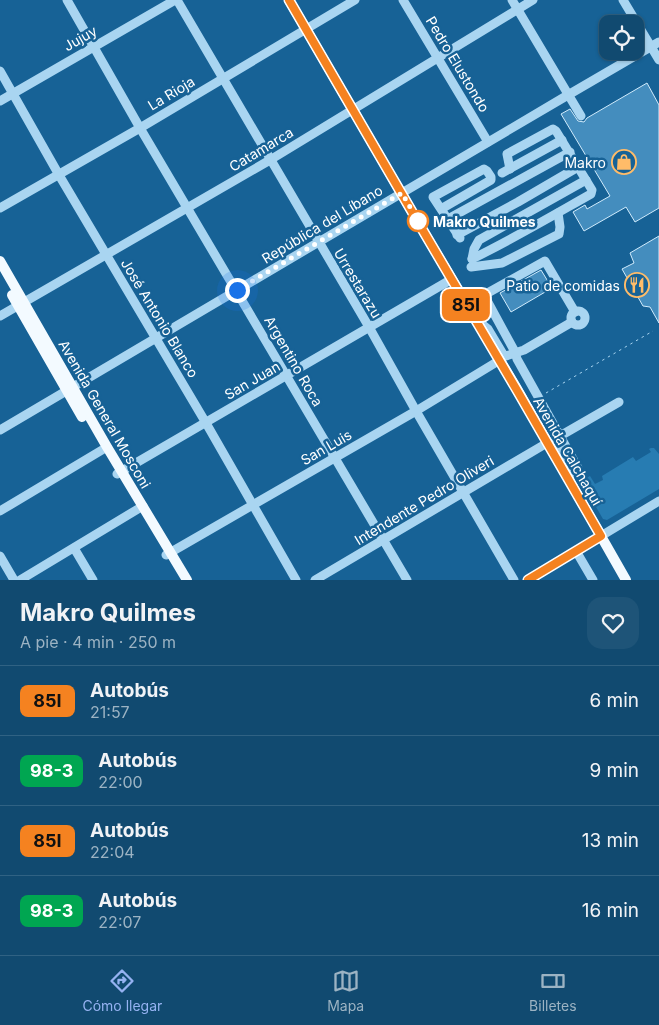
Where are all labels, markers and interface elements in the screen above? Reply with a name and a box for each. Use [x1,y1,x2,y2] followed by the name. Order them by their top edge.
[423,13,493,115] street label: Pedro Elustondo
[599,15,644,60] map controls
[599,15,644,60] button: locate
[60,22,100,54] street label: Jujuy
[144,72,198,114] street label: La Rioja
[226,123,296,175] street label: Catamarca
[611,149,637,175] shop icon: Makro
[564,154,606,171] place label: Makro
[259,181,385,267] street label: República del Líbano
[407,210,429,232] marker: Makro Quilmes
[433,213,536,230] place label: Makro Quilmes
[331,245,385,321] street label: Urrestarazu
[118,255,202,381] street label: José Antonio Blanco
[624,272,650,298] restaurant icon: Patio de comidas
[506,277,620,294] place label: Patio de comidas
[225,278,250,303] your location
[437,289,495,321] line badge: 85I
[452,294,480,315] text: 85I
[261,313,327,409] street label: Argentino Roca
[56,337,154,491] street label: Avenida General Mosconi
[221,357,283,403] street label: San Juan
[530,394,606,509] street label: Avenida Calchaquí
[297,426,355,468] street label: San Luis
[351,452,497,548] street label: Intendente Pedro Oliveri
[587,597,639,649] button: heart
[20,598,196,627] text: Makro Quilmes
[20,632,176,652] text: A pie · 4 min · 250 m
[90,679,169,702] text: Autobús
[589,689,639,712] text: 6 min
[33,690,62,711] text: 85I
[90,702,130,722] text: 21:57
[98,749,177,772] text: Autobús
[589,759,639,782] text: 9 min
[30,760,73,781] text: 98-3
[98,772,143,792] text: 22:00
[90,819,169,842] text: Autobús
[582,829,639,852] text: 13 min
[33,830,62,851] text: 85I
[90,842,135,862] text: 22:04
[98,889,177,912] text: Autobús
[582,899,639,922] text: 16 min
[30,900,73,921] text: 98-3
[98,912,141,932] text: 22:07
[82,967,162,1014] tab: Cómo llegar
[327,967,364,1014] tab: Mapa
[529,967,577,1014] tab: Billetes

